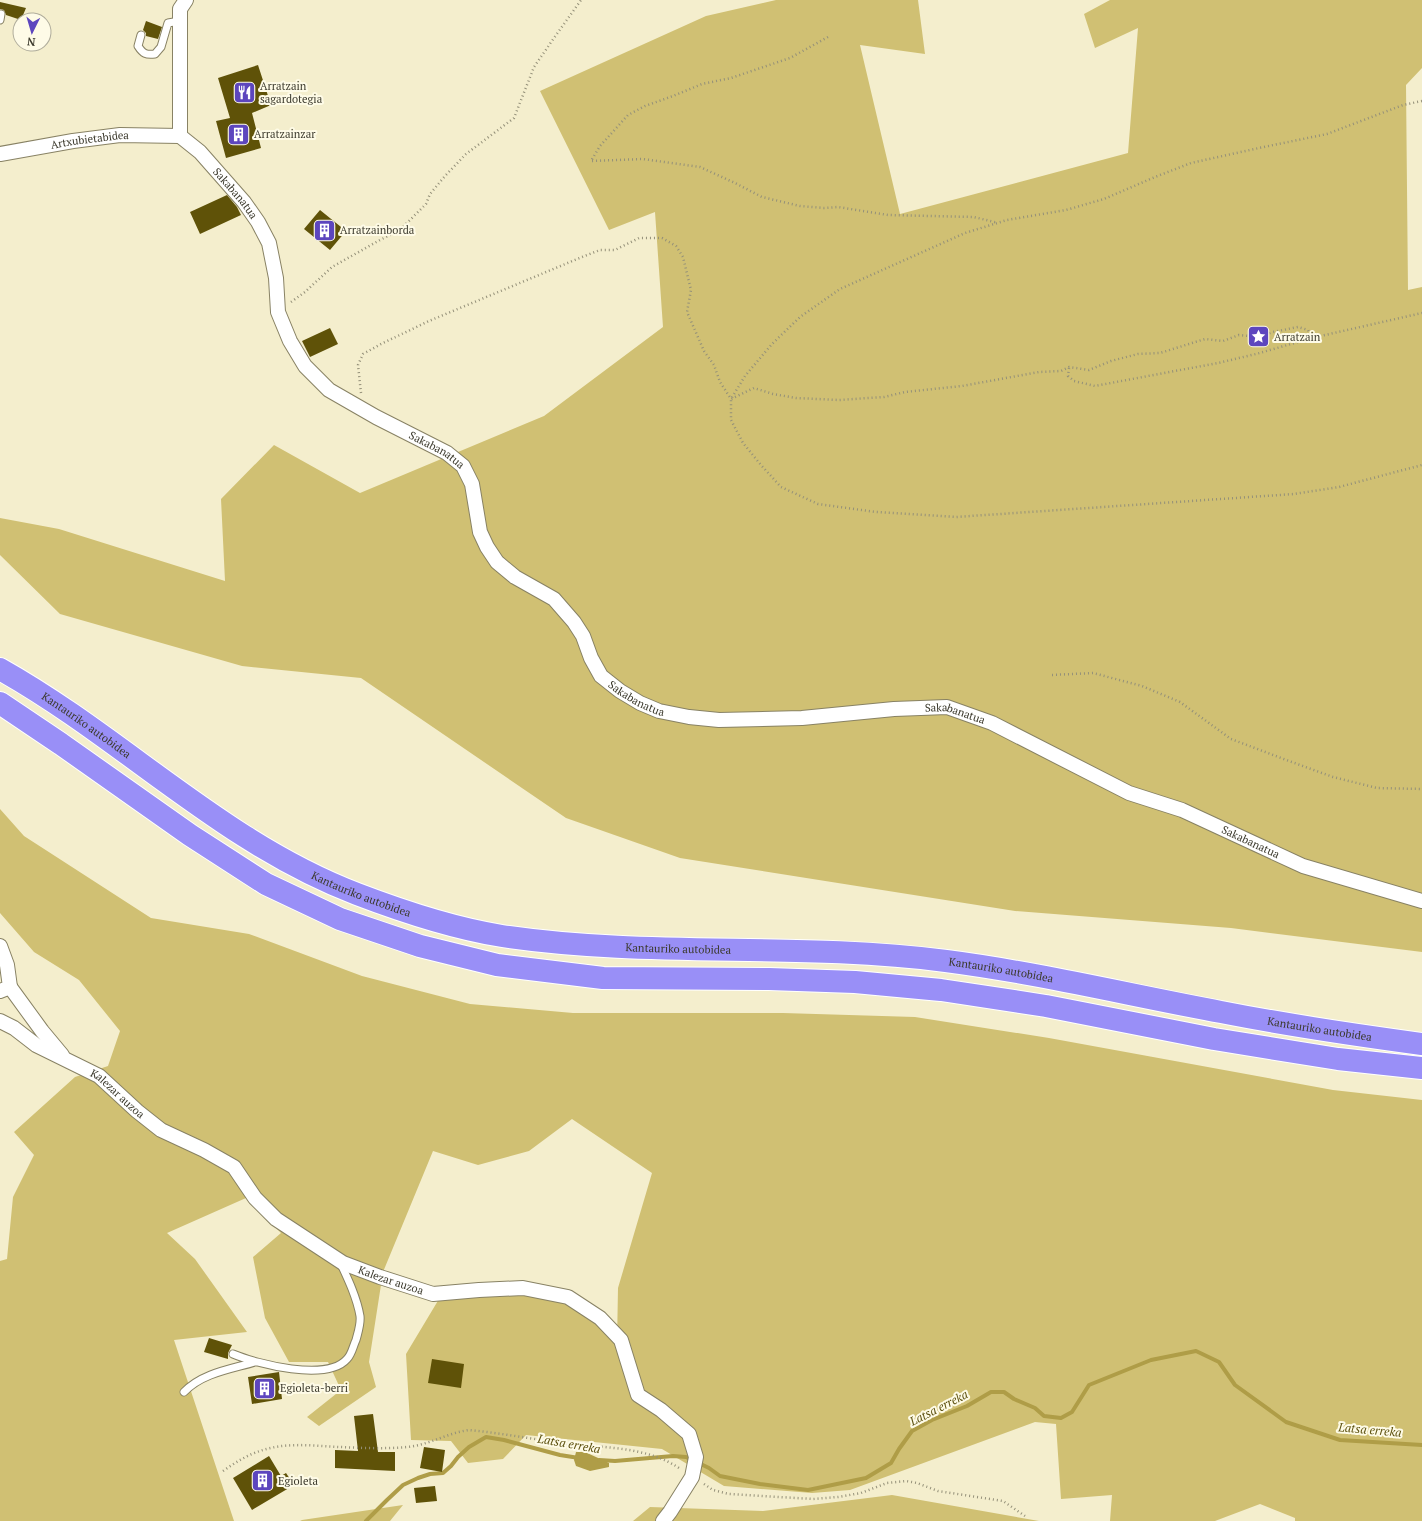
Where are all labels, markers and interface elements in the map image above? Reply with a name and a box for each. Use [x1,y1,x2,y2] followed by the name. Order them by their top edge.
[12,12,52,52] north arrow
[26,35,36,49] text: N
[231,79,257,105] restaurant icon: Arratzain sagardotegia
[260,79,323,106] place label: Arratzain sagardotegia
[226,121,252,147] building icon: Arratzainzar
[254,127,316,141] place label: Arratzainzar
[50,128,129,152] street label: Artxubietabidea
[210,165,261,222] street label: Sakabanatua
[312,217,338,243] building icon: Arratzainborda
[340,223,415,237] place label: Arratzainborda
[1246,324,1272,350] place icon: Arratzain
[1274,330,1321,344] place label: Arratzain
[407,428,468,472] street label: Sakabanatua
[605,677,666,719] street label: Sakabanatua
[39,689,134,761] street label: Kantauriko autobidea
[924,700,988,727] street label: Sakabanatua
[1219,822,1282,861] street label: Sakabanatua
[309,868,413,920] street label: Kantauriko autobidea
[625,940,732,957] street label: Kantauriko autobidea
[948,954,1055,986] street label: Kantauriko autobidea
[1266,1014,1373,1044] street label: Kantauriko autobidea
[88,1066,148,1122] street label: Kalezar auzoa
[356,1262,426,1298] street label: Kalezar auzoa
[252,1375,278,1401] building icon: Egioleta-berri
[280,1381,348,1395] place label: Egioleta-berri
[906,1386,970,1429] water label: Latsa erreka
[1337,1419,1402,1440] water label: Latsa erreka
[536,1430,602,1456] water label: Latsa erreka
[250,1468,276,1494] building icon: Egioleta
[278,1474,319,1488] place label: Egioleta

